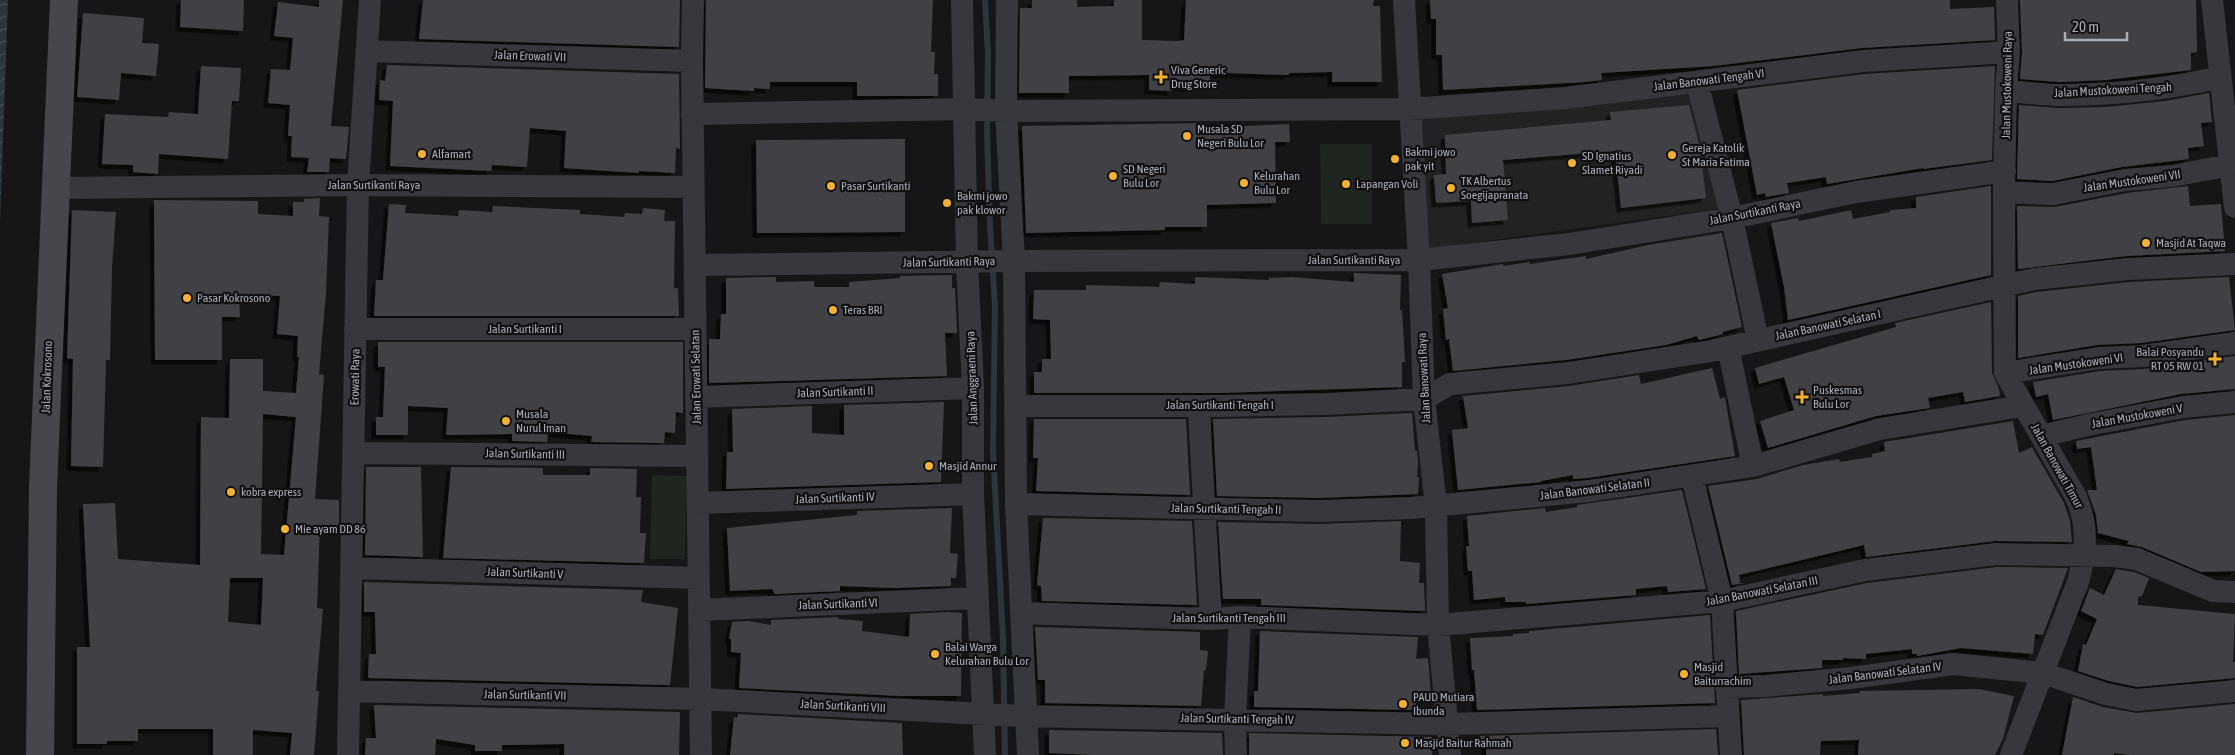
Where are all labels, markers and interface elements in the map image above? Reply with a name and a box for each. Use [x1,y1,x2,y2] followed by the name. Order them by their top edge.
[2065,10,2128,42] scale bar
[2072,18,2099,35] text: 20 m
[1999,31,2015,139] street label: Jalan Mustokoweni Raya
[494,48,566,64] street label: Jalan Erowati VII
[1171,63,1226,91] place label: Viva Generic Drug Store
[1653,66,1765,94] street label: Jalan Banowati Tengah VI
[1155,71,1167,83] marker: Viva Generic Drug Store
[2054,80,2172,100] street label: Jalan Mustokoweni Tengah
[1197,122,1264,150] place label: Musala SD Negeri Bulu Lor
[1181,130,1193,142] marker: Musala SD Negeri Bulu Lor
[1682,141,1750,169] place label: Gereja Katolik St Maria Fatima
[1405,145,1456,173] place label: Bakmi jowo pak yit
[432,147,472,161] place label: Alfamart
[416,148,428,160] marker: Alfamart
[1582,149,1643,177] place label: SD Ignatius Slamet Riyadi
[1666,149,1678,161] marker: Gereja Katolik St Maria Fatima
[1389,153,1401,165] marker: Bakmi jowo pak yit
[1566,157,1578,169] marker: SD Ignatius Slamet Riyadi
[1123,162,1166,190] place label: SD Negeri Bulu Lor
[2083,167,2181,195] street label: Jalan Mustokoweni VII
[1254,169,1300,197] place label: Kelurahan Bulu Lor
[1107,170,1119,182] marker: SD Negeri Bulu Lor
[1461,174,1528,202] place label: TK Albertus Soegijapranata
[1238,177,1250,189] marker: Kelurahan Bulu Lor
[1356,177,1418,191] place label: Lapangan Voli
[328,178,420,192] street label: Jalan Surtikanti Raya
[1340,178,1352,190] marker: Lapangan Voli
[841,179,911,193] place label: Pasar Surtikanti
[825,180,837,192] marker: Pasar Surtikanti
[1445,182,1457,194] marker: TK Albertus Soegijapranata
[957,189,1008,217] place label: Bakmi jowo pak klowor
[1708,196,1802,228] street label: Jalan Surtikanti Raya
[941,197,953,209] marker: Bakmi jowo pak klowor
[2156,236,2226,250] place label: Masjid At Taqwa
[2140,237,2152,249] marker: Masjid At Taqwa
[1308,253,1400,267] street label: Jalan Surtikanti Raya
[903,254,995,270] street label: Jalan Surtikanti Raya
[197,291,271,305] place label: Pasar Kokrosono
[181,292,193,304] marker: Pasar Kokrosono
[843,303,883,317] place label: Teras BRI
[827,304,839,316] marker: Teras BRI
[1774,307,1882,343] street label: Jalan Banowati Selatan I
[488,322,562,336] street label: Jalan Surtikanti I
[688,330,704,424] street label: Jalan Erowati Selatan
[963,331,981,425] street label: Jalan Anggraeni Raya
[1415,332,1433,424] street label: Jalan Banowati Raya
[39,340,55,414] street label: Jalan Kokrosono
[2136,345,2204,373] place label: Balai Posyandu RT 05 RW 01
[348,349,362,405] street label: Erowati Raya
[2028,350,2124,378] street label: Jalan Mustokoweni VI
[2208,352,2222,366] marker: Balai Posyandu RT 05 RW 01
[1813,383,1862,411] place label: Puskesmas Bulu Lor
[796,384,874,400] street label: Jalan Surtikanti II
[1795,390,1809,404] marker: Puskesmas Bulu Lor
[1166,398,1274,412] street label: Jalan Surtikanti Tengah I
[2091,401,2184,431] street label: Jalan Mustokoweni V
[516,407,566,435] place label: Musala Nurul Iman
[500,415,512,427] marker: Musala Nurul Iman
[2028,421,2086,511] street label: Jalan Banowati Timur
[485,446,565,462] street label: Jalan Surtikanti III
[939,459,997,473] place label: Masjid Annur
[923,460,935,472] marker: Masjid Annur
[1539,475,1651,503] street label: Jalan Banowati Selatan II
[241,485,301,499] place label: kobra express
[225,486,237,498] marker: kobra express
[795,490,875,506] street label: Jalan Surtikanti IV
[1171,501,1281,517] street label: Jalan Surtikanti Tengah II
[295,522,366,536] place label: Mie ayam DD 86
[279,523,291,535] marker: Mie ayam DD 86
[487,565,564,581] street label: Jalan Surtikanti V
[1705,573,1819,609] street label: Jalan Banowati Selatan III
[798,596,878,612] street label: Jalan Surtikanti VI
[1172,611,1286,625] street label: Jalan Surtikanti Tengah III
[945,640,1029,668] place label: Balai Warga Kelurahan Bulu Lor
[929,648,941,660] marker: Balai Warga Kelurahan Bulu Lor
[1828,659,1942,687] street label: Jalan Banowati Selatan IV
[1694,660,1751,688] place label: Masjid Baiturrachim
[1678,668,1690,680] marker: Masjid Baiturrachim
[484,687,566,703] street label: Jalan Surtikanti VII
[1413,690,1474,718] place label: PAUD Mutiara Ibunda
[800,697,886,715] street label: Jalan Surtikanti VIII
[1397,698,1409,710] marker: PAUD Mutiara Ibunda
[1180,711,1294,727] street label: Jalan Surtikanti Tengah IV
[1415,736,1512,750] place label: Masjid Baitur Rahmah
[1399,737,1411,749] marker: Masjid Baitur Rahmah

